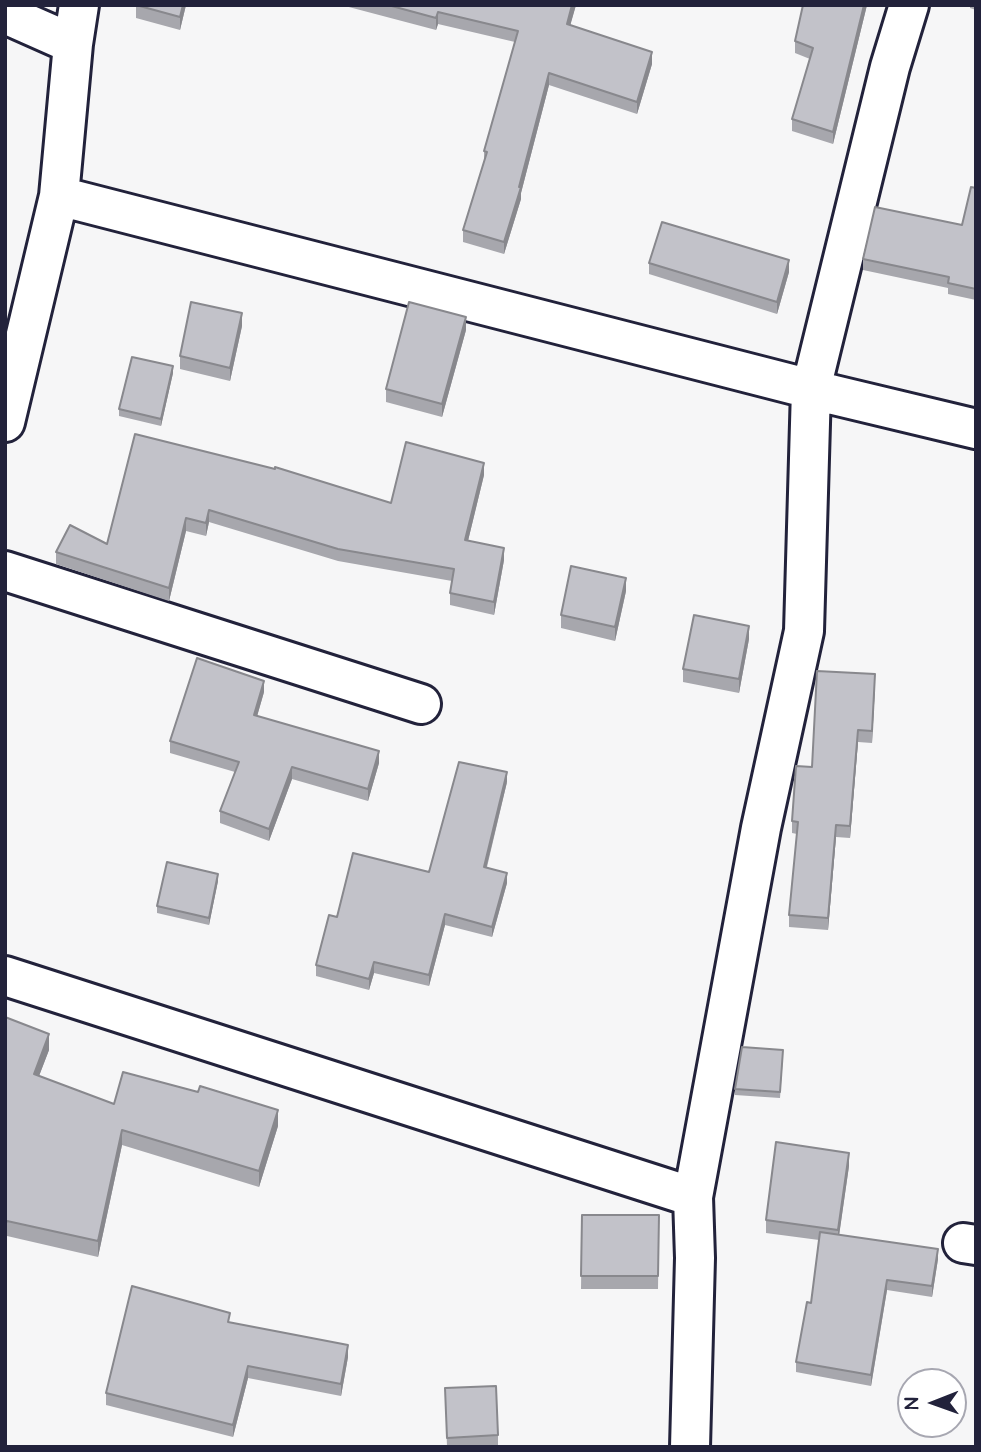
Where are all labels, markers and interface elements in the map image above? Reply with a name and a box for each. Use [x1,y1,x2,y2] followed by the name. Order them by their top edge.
[897,1368,967,1438] north arrow
[899,1397,926,1410] text: N

